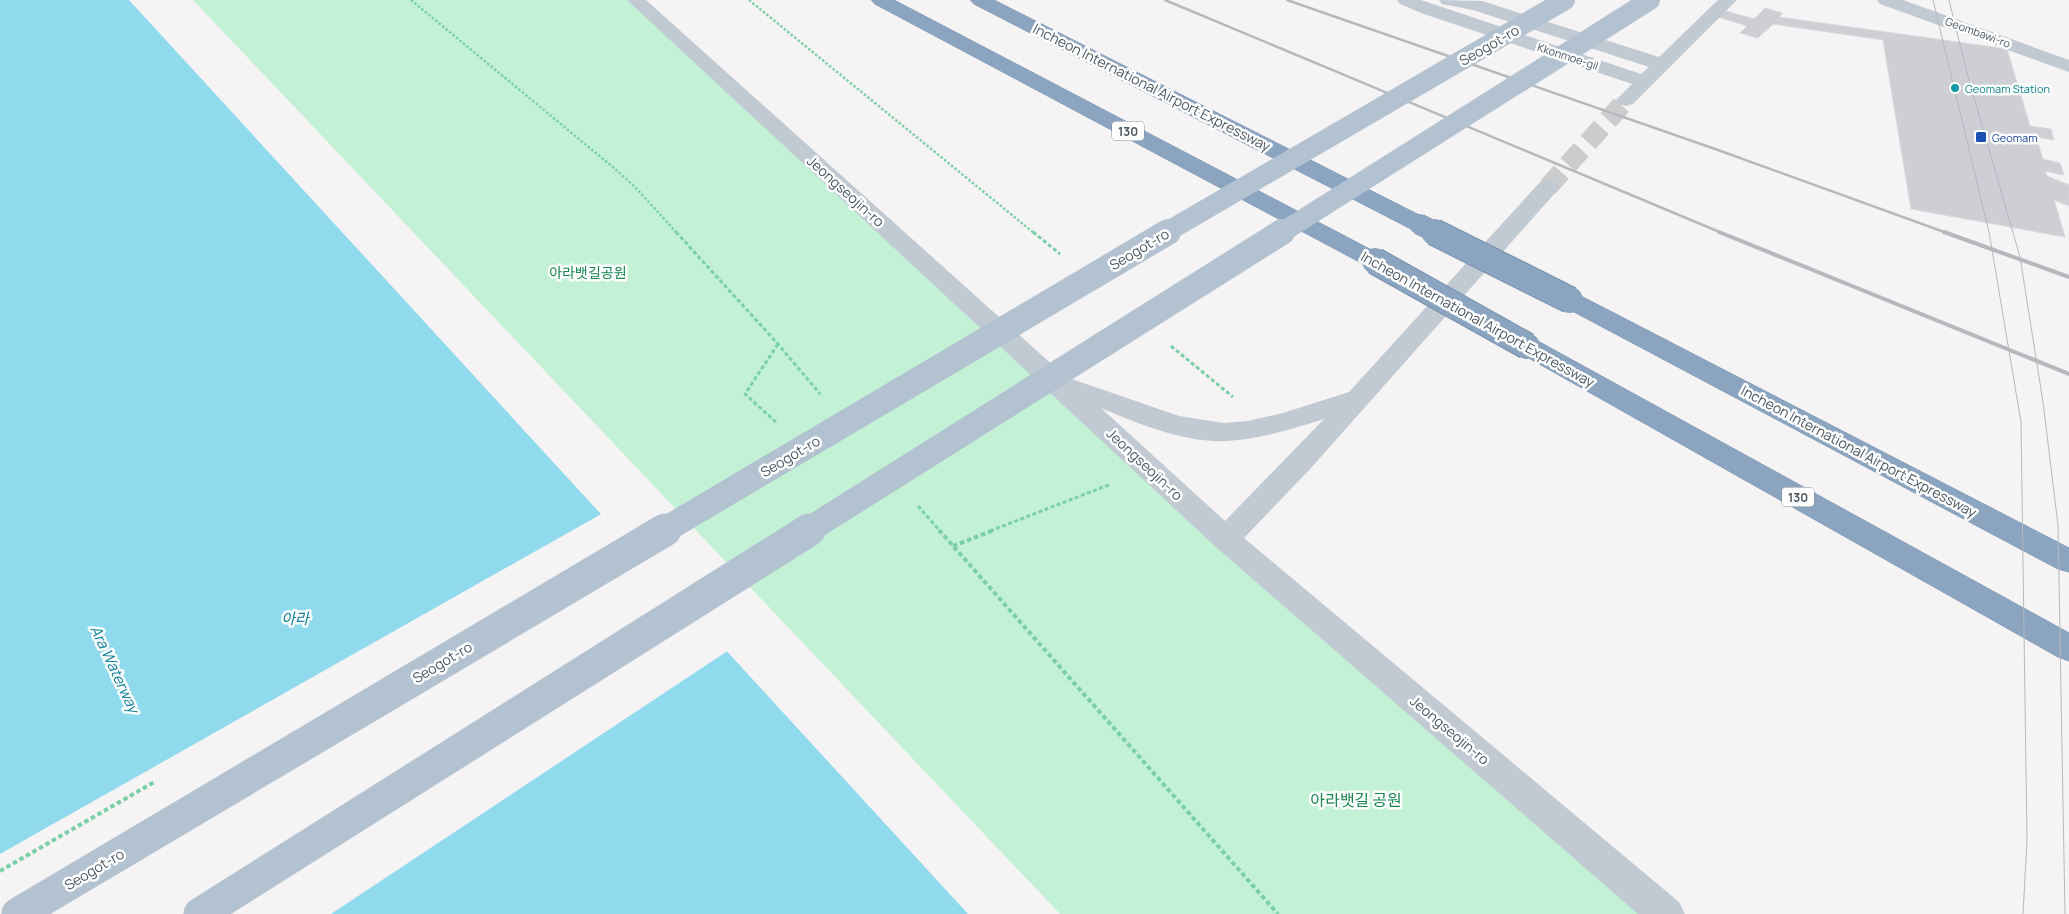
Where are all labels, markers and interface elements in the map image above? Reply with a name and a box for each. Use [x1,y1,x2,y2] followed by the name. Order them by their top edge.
[1943,13,2013,51] street label: Geombawi-ro
[1030,19,1275,156] street label: Incheon International Airport Expressway
[1456,20,1522,70] street label: Seogot-ro
[1536,39,1600,73] street label: Kkonmoe-gil
[1965,81,2050,96] place label: Geomam Station
[1949,82,1961,94] marker: Geomam Station
[1112,122,1144,140] road number: 130
[1974,130,1988,144] marker: Geomam
[1992,130,2037,145] place label: Geomam
[803,151,889,231] street label: Jeongseojin-ro
[1106,224,1172,274] street label: Seogot-ro
[1358,247,1599,392] street label: Incheon International Airport Expressway
[549,263,627,282] park label: 아라뱃길공원
[1738,381,1981,522] street label: Incheon International Airport Expressway
[1103,424,1187,504] street label: Jeongseojin-ro
[757,431,823,481] street label: Seogot-ro
[1782,488,1814,507] road number: 130
[281,608,311,629] water label: 아라
[86,622,145,718] water label: Ara Waterway
[409,637,475,687] street label: Seogot-ro
[1407,691,1493,769] street label: Jeongseojin-ro
[1310,789,1402,811] park label: 아라뱃길 공원
[61,844,127,894] street label: Seogot-ro

